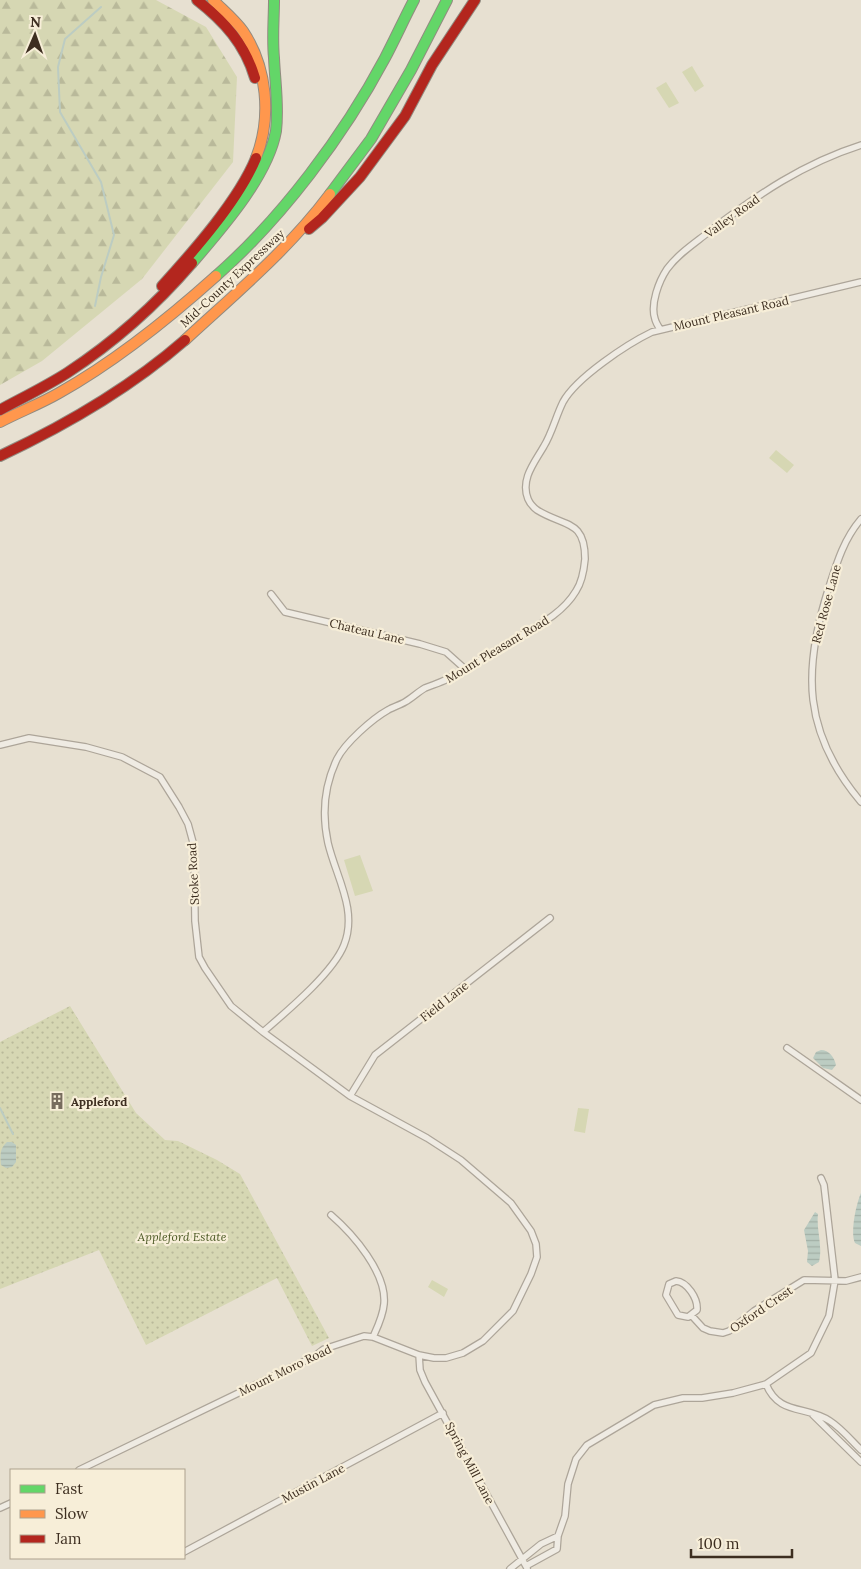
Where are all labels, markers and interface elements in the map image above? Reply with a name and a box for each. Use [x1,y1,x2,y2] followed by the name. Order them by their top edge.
[10,10,60,60] north arrow
[30,13,41,31] text: N
[701,191,762,241] street label: Valley Road
[177,225,288,330] street label: Mid-County Expressway
[672,292,790,334] street label: Mount Pleasant Road
[808,562,844,645] street label: Red Rose Lane
[443,612,551,686] street label: Mount Pleasant Road
[328,615,406,647] street label: Chateau Lane
[184,843,202,905] street label: Stoke Road
[417,977,472,1025] street label: Field Lane
[47,1091,67,1111] building icon: Appleford
[71,1094,127,1109] place label: Appleford
[137,1229,227,1244] park label: Appleford Estate
[727,1282,796,1335] street label: Oxford Crest
[236,1341,334,1399] street label: Mount Moro Road
[442,1419,498,1507] street label: Spring Mill Lane
[279,1460,348,1506] street label: Mustin Lane
[10,1469,185,1559] legend
[55,1479,83,1498] text: Fast
[55,1504,88,1523] text: Slow
[691,1526,792,1558] scale bar
[54,1529,82,1548] text: Jam
[698,1534,739,1553] text: 100 m

